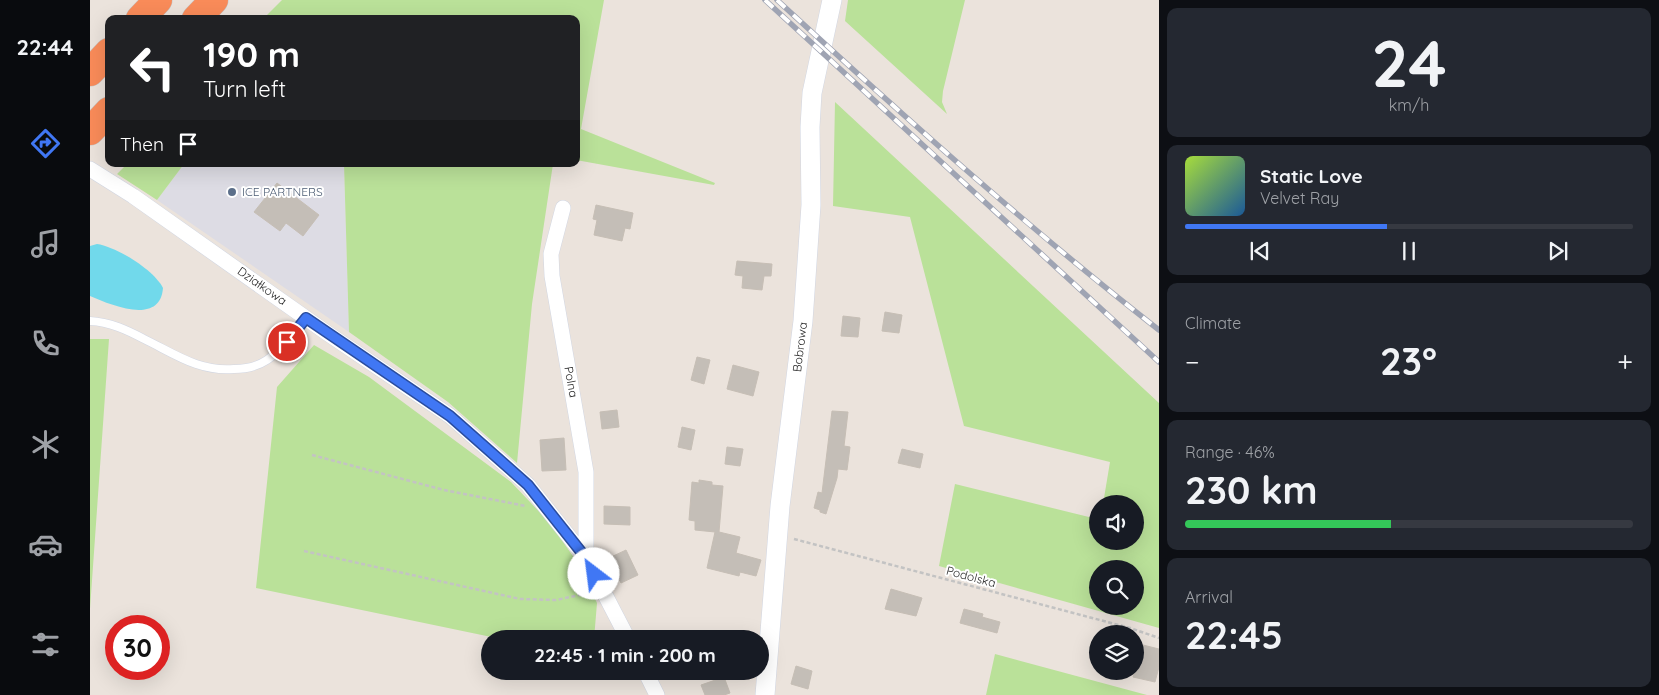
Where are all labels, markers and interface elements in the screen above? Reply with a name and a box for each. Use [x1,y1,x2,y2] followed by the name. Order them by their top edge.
[1371,22,1447,103] text: 24
[203,32,300,76] text: 190 m
[17,33,73,61] text: 22:44
[120,35,185,100] icon: left
[203,75,286,103] text: Turn left
[1389,95,1429,115] text: km/h
[28,126,63,161] icon: directions
[174,130,202,158] icon: arrive
[120,132,164,156] text: Then
[1260,164,1363,188] text: Static Love
[242,184,323,199] place label: ICE PARTNERS
[226,186,238,198] marker: ICE PARTNERS
[1260,188,1339,208] text: Velvet Ray
[28,226,63,261] icon: music
[1246,237,1274,265] icon: previous
[1395,237,1423,265] icon: pause
[1544,237,1572,265] icon: next
[235,263,290,308] street label: Działkowa
[1185,313,1241,333] text: Climate
[266,321,308,363] pin
[789,321,810,373] street label: Bobrowa
[28,326,63,361] icon: phone
[273,328,301,356] icon: arrive
[1380,337,1437,385] text: 23°
[1185,344,1200,379] text: −
[1617,344,1633,379] text: +
[561,365,582,399] street label: Polna
[28,427,63,462] icon: climate
[1185,442,1275,462] text: Range · 46%
[1185,466,1318,514] text: 230 km
[1089,495,1144,680] map controls
[1089,495,1144,550] button: sound
[28,527,63,562] icon: car
[567,547,619,599] position arrow
[1089,560,1144,615] button: search
[945,563,998,590] street label: Podolska
[1185,587,1233,607] text: Arrival
[1185,611,1283,659] text: 22:45
[105,615,170,680] speed limit sign: 30
[1089,625,1144,680] button: layers
[28,627,63,662] icon: filters
[534,643,716,667] text: 22:45 · 1 min · 200 m

